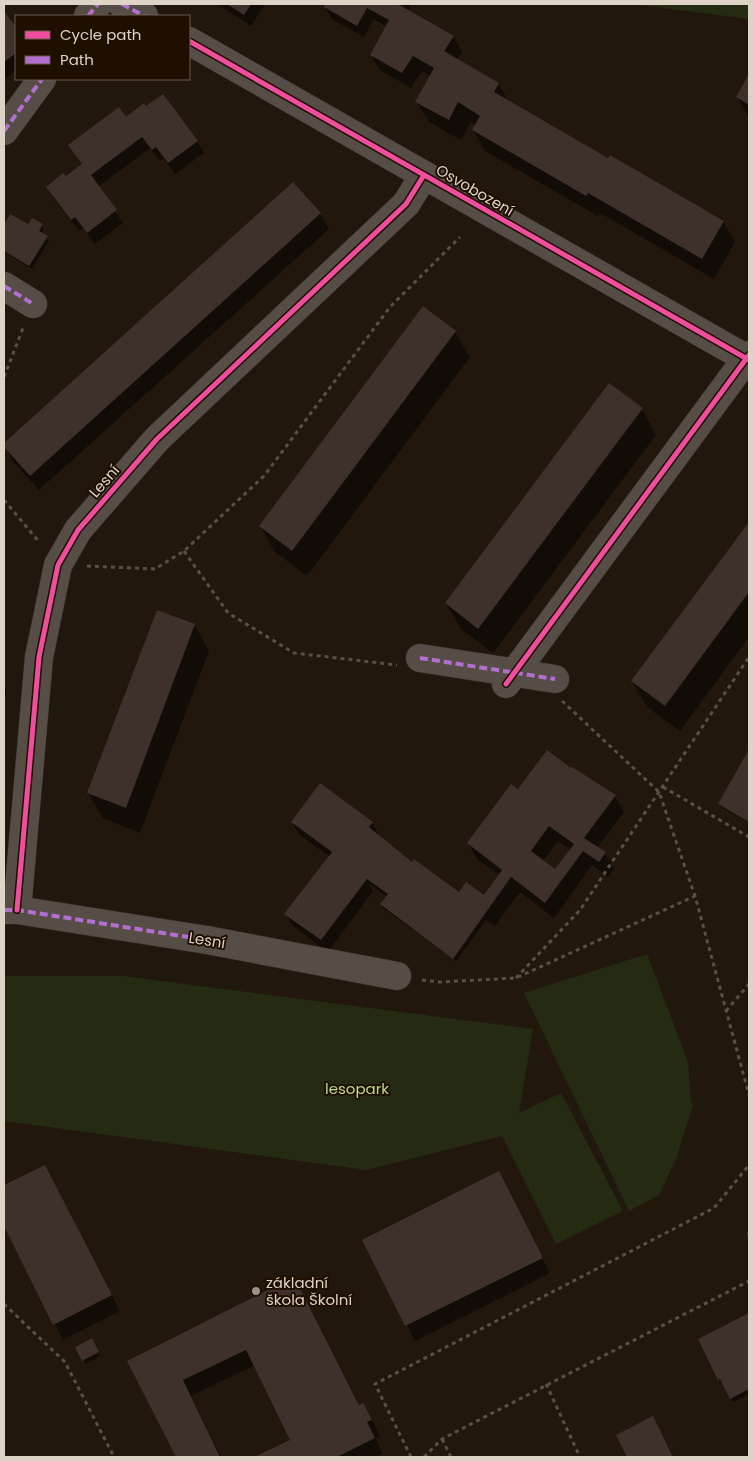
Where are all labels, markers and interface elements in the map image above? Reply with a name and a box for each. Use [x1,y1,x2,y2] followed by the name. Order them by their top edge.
[15,15,190,80] legend
[60,24,141,45] text: Cycle path
[60,49,94,70] text: Path
[432,159,518,221] street label: Osvobození
[84,460,124,502] street label: Lesní
[187,927,227,953] street label: Lesní
[325,1078,389,1099] park label: lesopark
[266,1272,352,1310] place label: základní škola Školní
[250,1285,262,1297] marker: základní škola Školní

